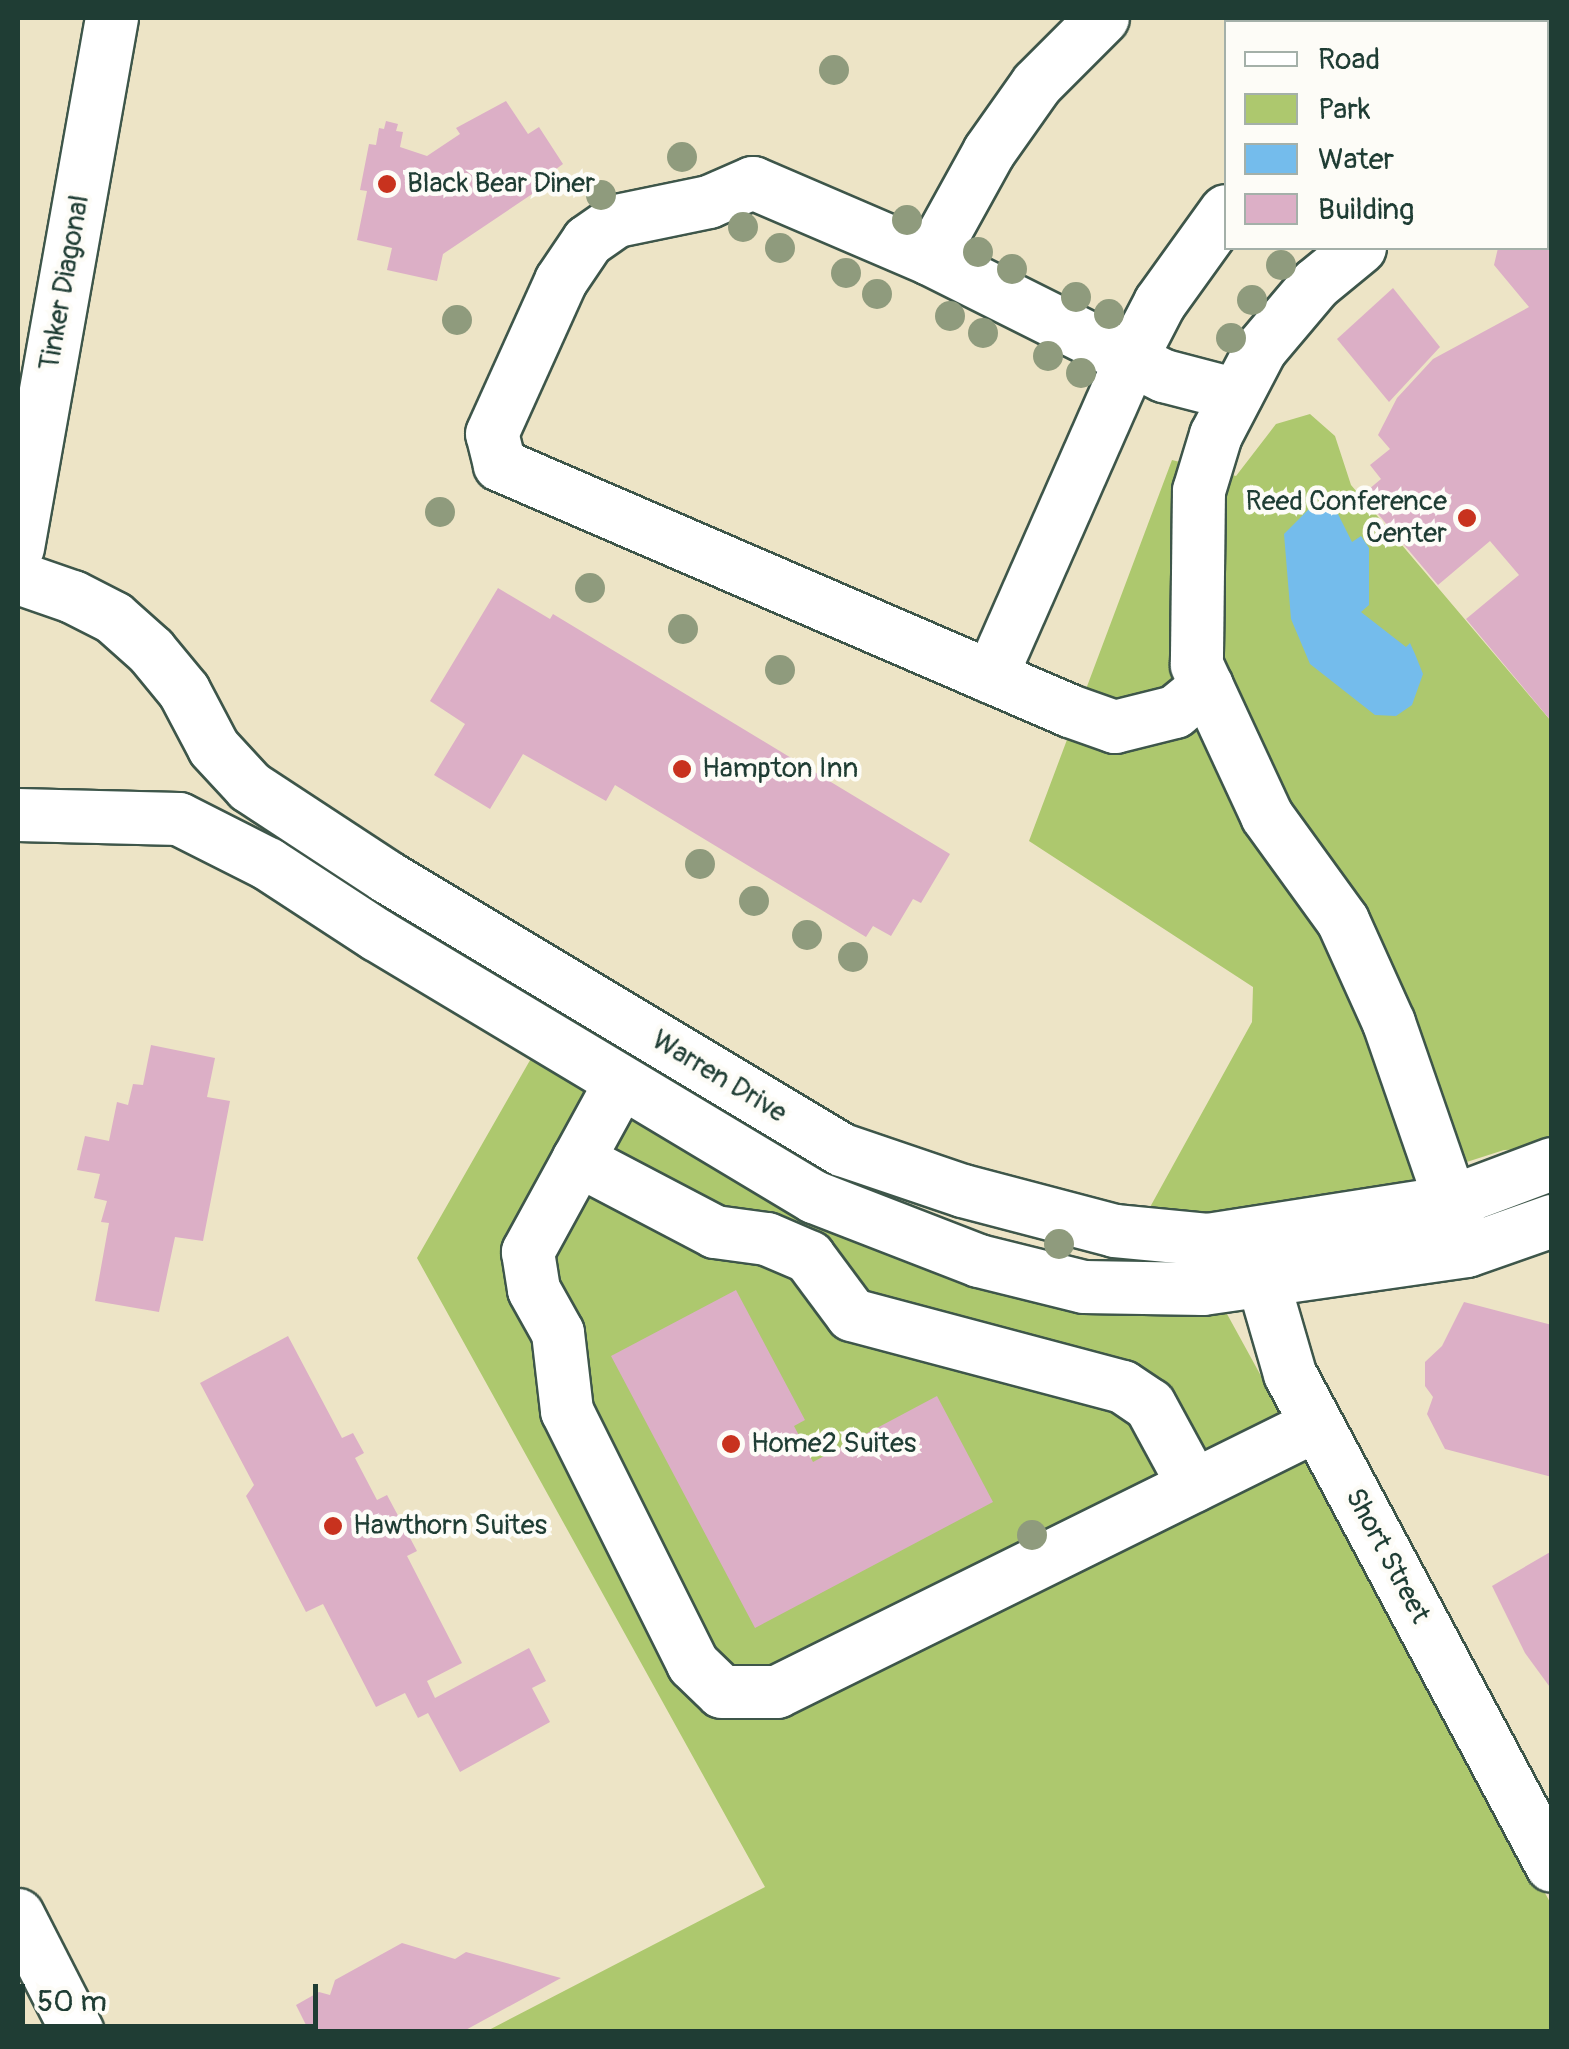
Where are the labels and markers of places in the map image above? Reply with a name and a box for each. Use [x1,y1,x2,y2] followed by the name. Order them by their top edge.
[407,167,595,201] place label: Black Bear Diner
[376,173,398,195] marker: Black Bear Diner
[1245,485,1447,551] place label: Reed Conference Center
[1456,507,1478,529] marker: Reed Conference Center
[702,752,858,786] place label: Hampton Inn
[671,758,693,780] marker: Hampton Inn
[751,1427,916,1461] place label: Home2 Suites
[720,1433,742,1455] marker: Home2 Suites
[353,1509,547,1543] place label: Hawthorn Suites
[322,1515,344,1537] marker: Hawthorn Suites

